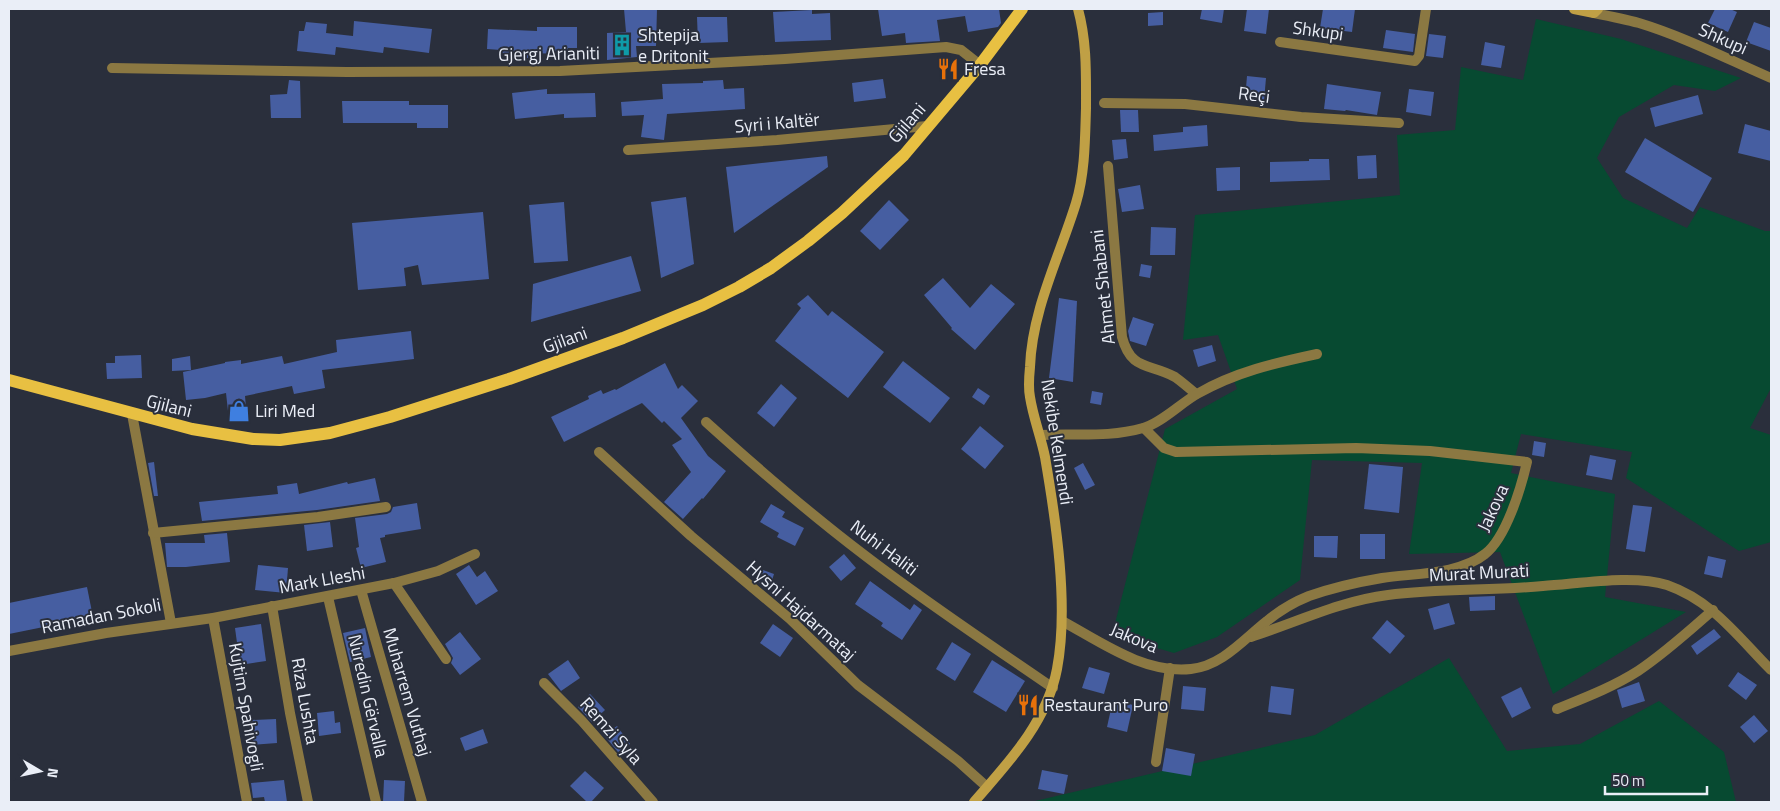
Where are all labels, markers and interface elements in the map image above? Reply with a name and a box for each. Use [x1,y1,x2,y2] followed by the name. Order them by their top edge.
[1291,14,1345,47] street label: Shkupi
[1694,16,1752,61] street label: Shkupi
[638,21,709,69] place label: Shtepija e Dritonit
[609,32,635,58] building icon: Shtepija e Dritonit
[498,39,600,68] street label: Gjergj Arianiti
[964,55,1006,82] place label: Fresa
[935,56,961,82] restaurant icon: Fresa
[1237,79,1271,110] street label: Reçi
[881,97,932,149] street label: Gjilani
[733,105,821,140] street label: Syri i Kaltër
[1083,228,1122,346] street label: Ahmet Shabani
[539,319,591,360] street label: Gjilani
[1034,377,1081,507] street label: Nekibe Kelmendi
[144,387,195,424] street label: Gjilani
[255,397,315,424] place label: Liri Med
[226,398,252,424] shop icon: Liri Med
[1470,480,1515,536] street label: Jakova
[845,513,924,582] street label: Nuhi Haliti
[740,554,862,667] street label: Hysni Hajdarmataj
[1428,556,1530,589] street label: Murat Murati
[277,559,367,600] street label: Mark Lleshi
[39,591,163,640] street label: Ramadan Sokoli
[1106,615,1162,660] street label: Jakova
[376,625,439,759] street label: Muharrem Vuthaj
[341,632,396,760] street label: Nuredin Gërvalla
[222,641,271,773] street label: Kujtim Spahivogli
[285,655,326,746] street label: Riza Lushta
[574,691,649,770] street label: Remzi Syla
[1044,691,1168,718] place label: Restaurant Puro
[1015,692,1041,718] restaurant icon: Restaurant Puro
[15,746,65,796] north arrow
[1605,764,1708,796] scale bar
[42,767,64,780] text: N
[1612,769,1645,792] text: 50 m

